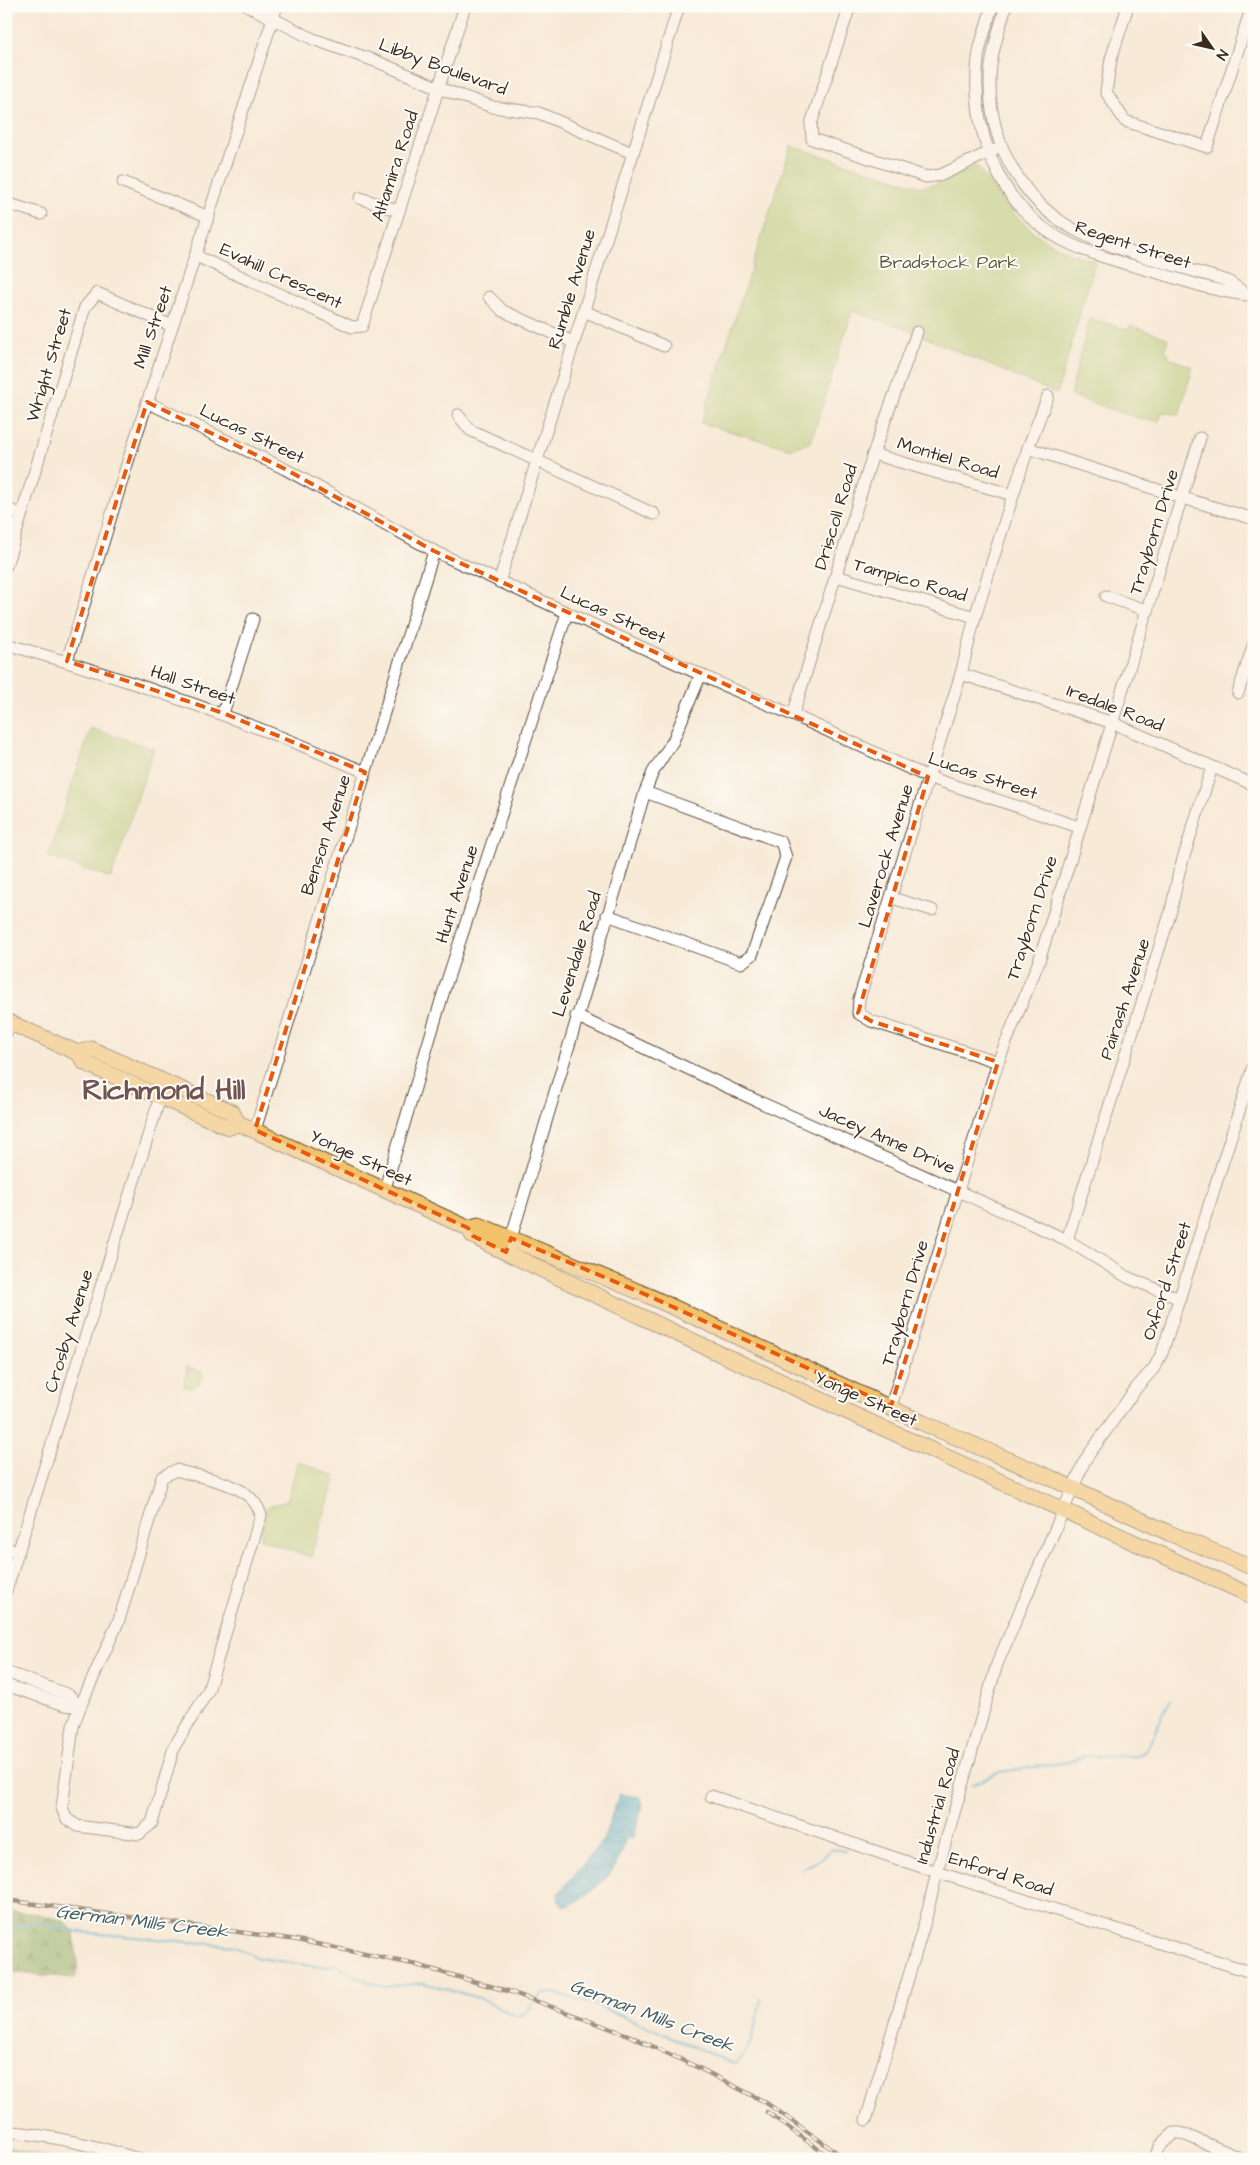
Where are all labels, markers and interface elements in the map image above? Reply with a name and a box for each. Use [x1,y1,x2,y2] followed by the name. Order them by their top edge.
[1188,22,1238,72] north arrow
[375,32,511,103] street label: Libby Boulevard
[1211,45,1233,64] text: N
[365,107,425,225] street label: Altamira Road
[1071,214,1195,277] street label: Regent Street
[542,226,602,352] street label: Rumble Avenue
[216,237,347,316] street label: Evahill Crescent
[880,250,1018,275] park label: Bradstock Park
[127,282,179,372] street label: Mill Street
[20,304,79,425] street label: Wright Street
[195,398,309,471] street label: Lucas Street
[894,431,1002,485] street label: Montiel Road
[808,461,864,573] street label: Driscoll Road
[1123,466,1186,598] street label: Trayborn Drive
[850,552,970,608] street label: Tampico Road
[556,580,671,651] street label: Lucas Street
[147,659,240,711] street label: Hall Street
[1063,678,1167,738] street label: Iredale Road
[925,746,1042,807] street label: Lucas Street
[295,771,357,898] street label: Benson Avenue
[852,781,920,931] street label: Laverock Avenue
[429,841,485,946] street label: Hunt Avenue
[1000,852,1065,984] street label: Trayborn Drive
[546,888,608,1020] street label: Levendale Road
[1094,935,1156,1063] street label: Pairash Avenue
[83,1071,245,1110] district label: Richmond Hill
[814,1098,959,1181] street label: Jacey Anne Drive
[305,1123,417,1194] street label: Yonge Street
[1136,1218,1198,1343] street label: Oxford Street
[875,1237,936,1369] street label: Trayborn Drive
[38,1266,101,1396] street label: Crosby Avenue
[810,1365,922,1434] street label: Yonge Street
[909,1745,967,1867] street label: Industrial Road
[946,1845,1056,1903] street label: Enford Road
[54,1898,230,1946] water label: German Mills Creek
[566,1972,738,2060] water label: German Mills Creek

